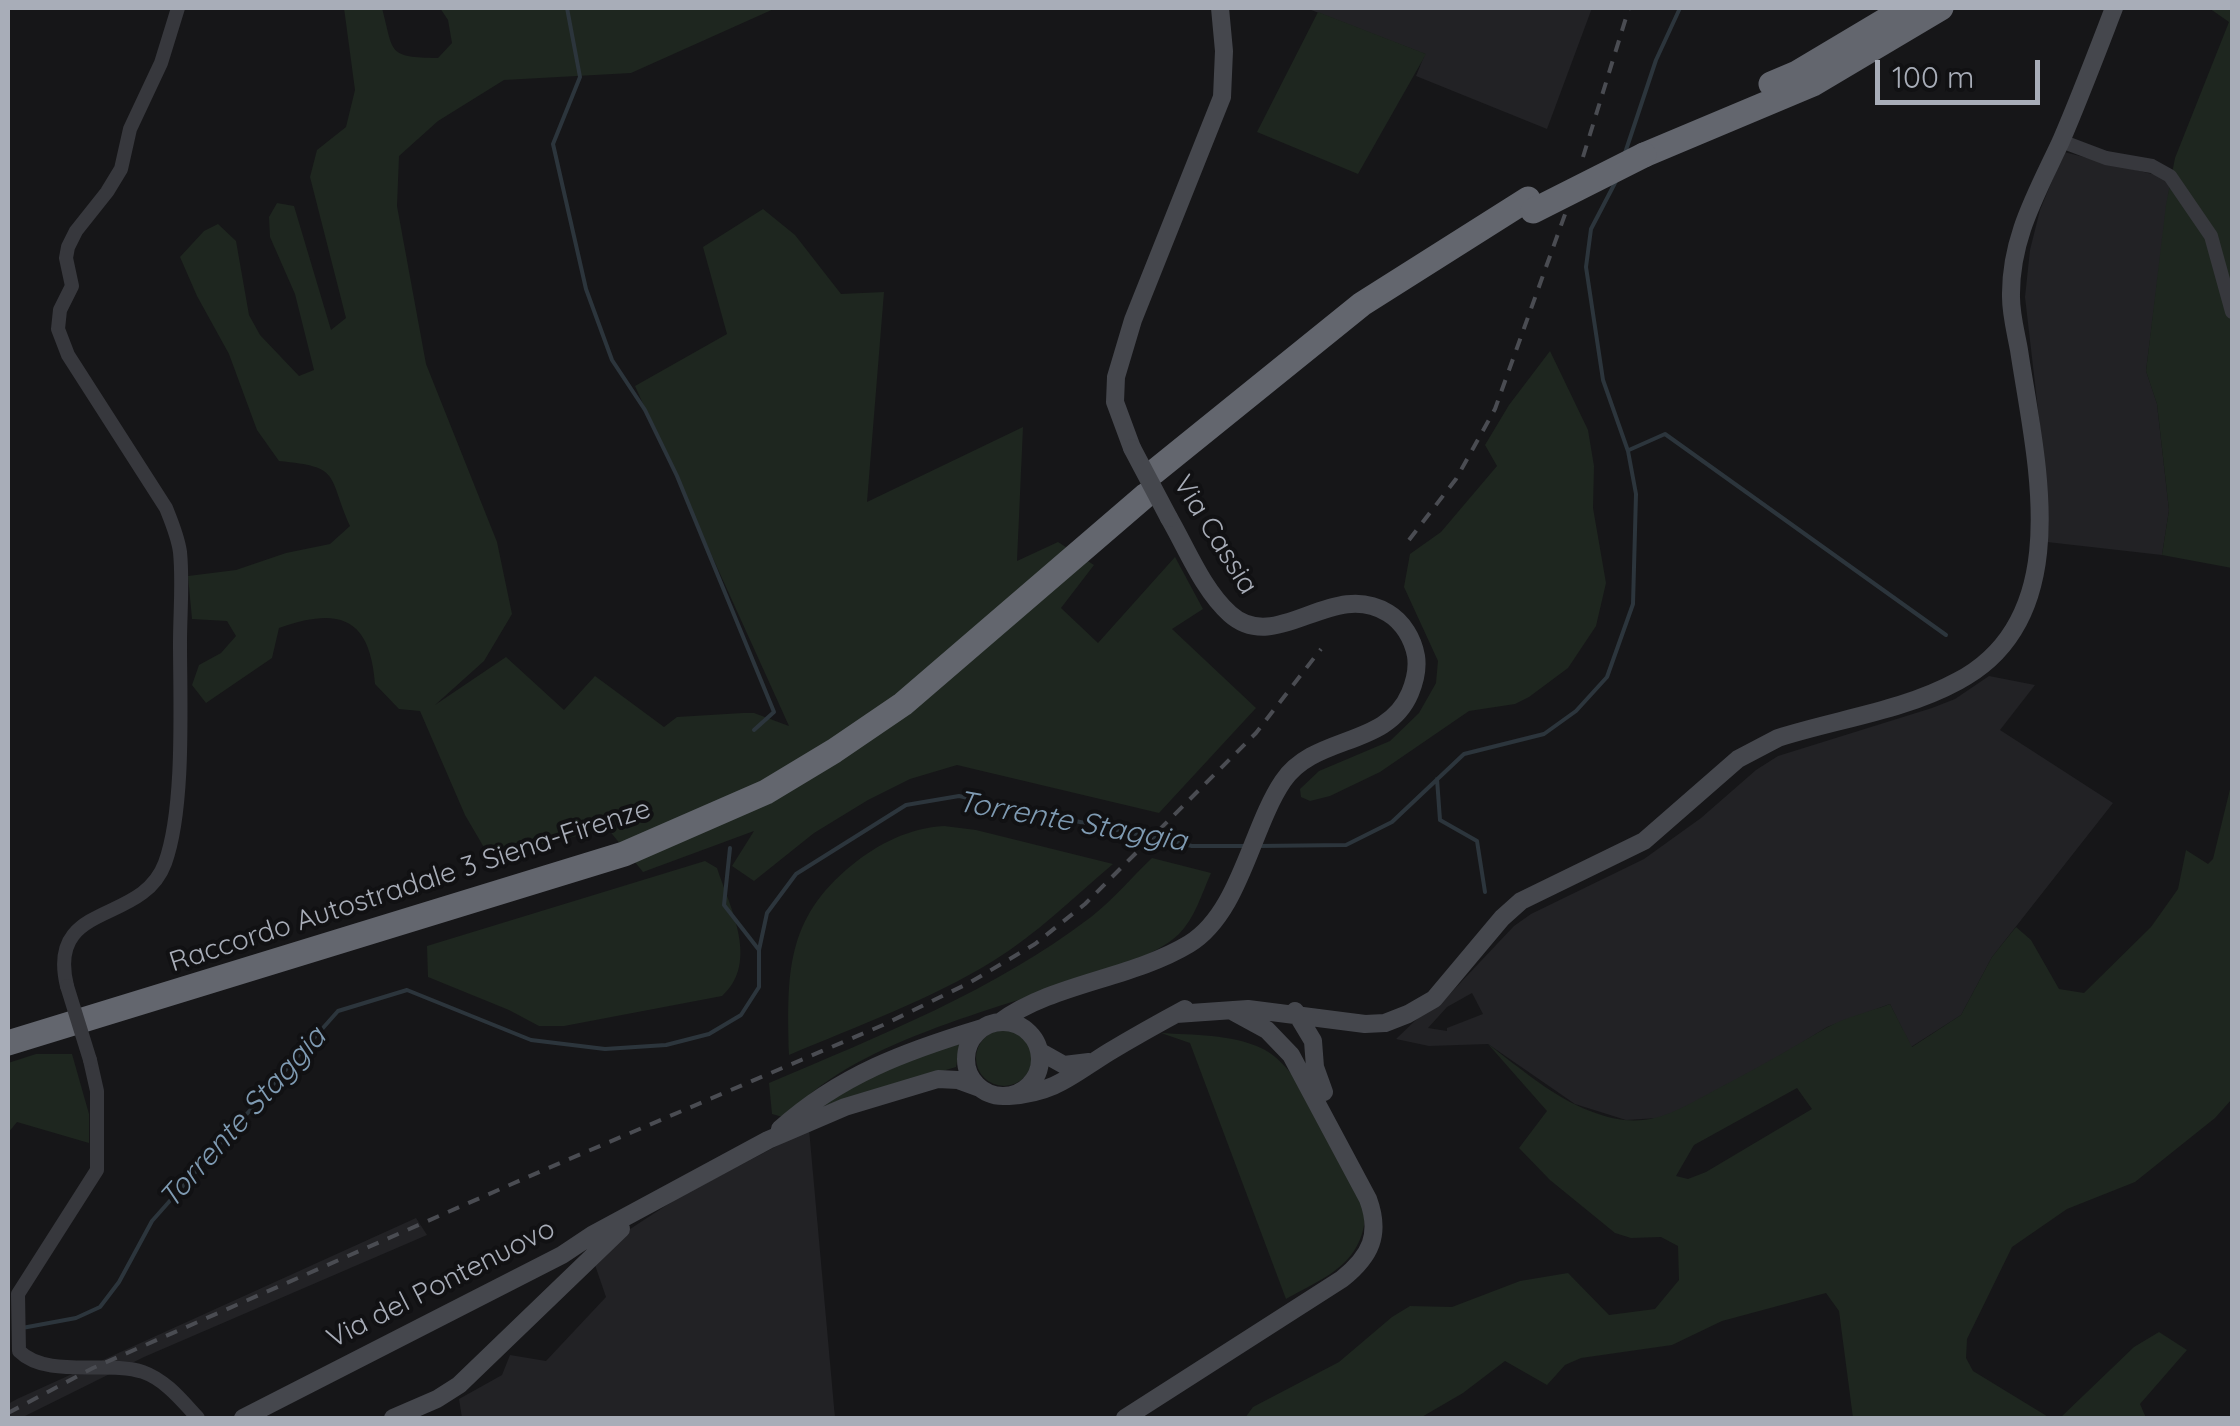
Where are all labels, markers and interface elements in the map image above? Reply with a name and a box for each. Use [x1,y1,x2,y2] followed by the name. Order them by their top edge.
[1880,40,2045,102] scale bar
[1892,58,1974,96] text: 100 m
[1165,469,1265,601] street label: Via Cassia
[955,784,1189,860] water label: Torrente Staggia
[165,792,655,980] street label: Raccordo Autostradale 3 Siena-Firenze
[152,1020,334,1216] water label: Torrente Staggia
[321,1212,561,1356] street label: Via del Pontenuovo

